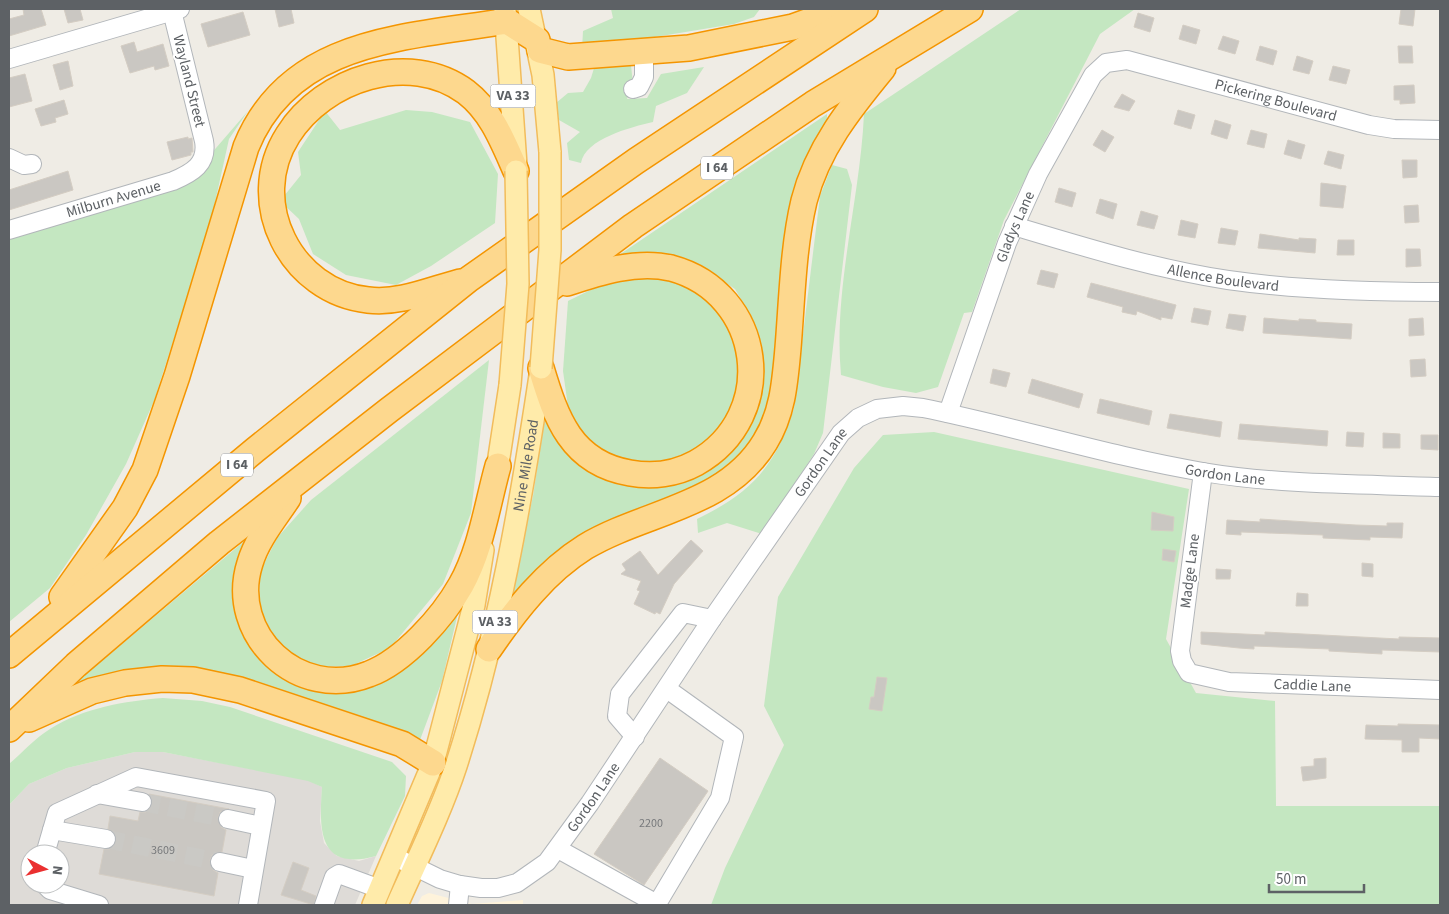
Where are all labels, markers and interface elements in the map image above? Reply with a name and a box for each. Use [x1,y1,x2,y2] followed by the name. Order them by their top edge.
[167,33,211,129] street label: Wayland Street
[1213,74,1339,126] street label: Pickering Boulevard
[490,84,536,108] road number: VA 33
[701,156,733,180] road number: I 64
[64,175,163,223] street label: Milburn Avenue
[991,188,1040,265] street label: Gladys Lane
[1166,258,1280,296] street label: Allence Boulevard
[508,418,544,513] street label: Nine Mile Road
[789,422,852,501] street label: Gordon Lane
[221,454,253,476] road number: I 64
[1183,459,1266,490] street label: Gordon Lane
[1175,532,1205,610] street label: Madge Lane
[472,610,518,634] road number: VA 33
[1273,673,1351,697] street label: Caddie Lane
[562,758,625,837] street label: Gordon Lane
[639,815,663,832] house number: 2200
[151,842,175,859] house number: 3609
[20,844,70,894] north arrow
[1269,862,1364,894] scale bar
[47,865,67,876] text: N
[1276,869,1306,890] text: 50 m

